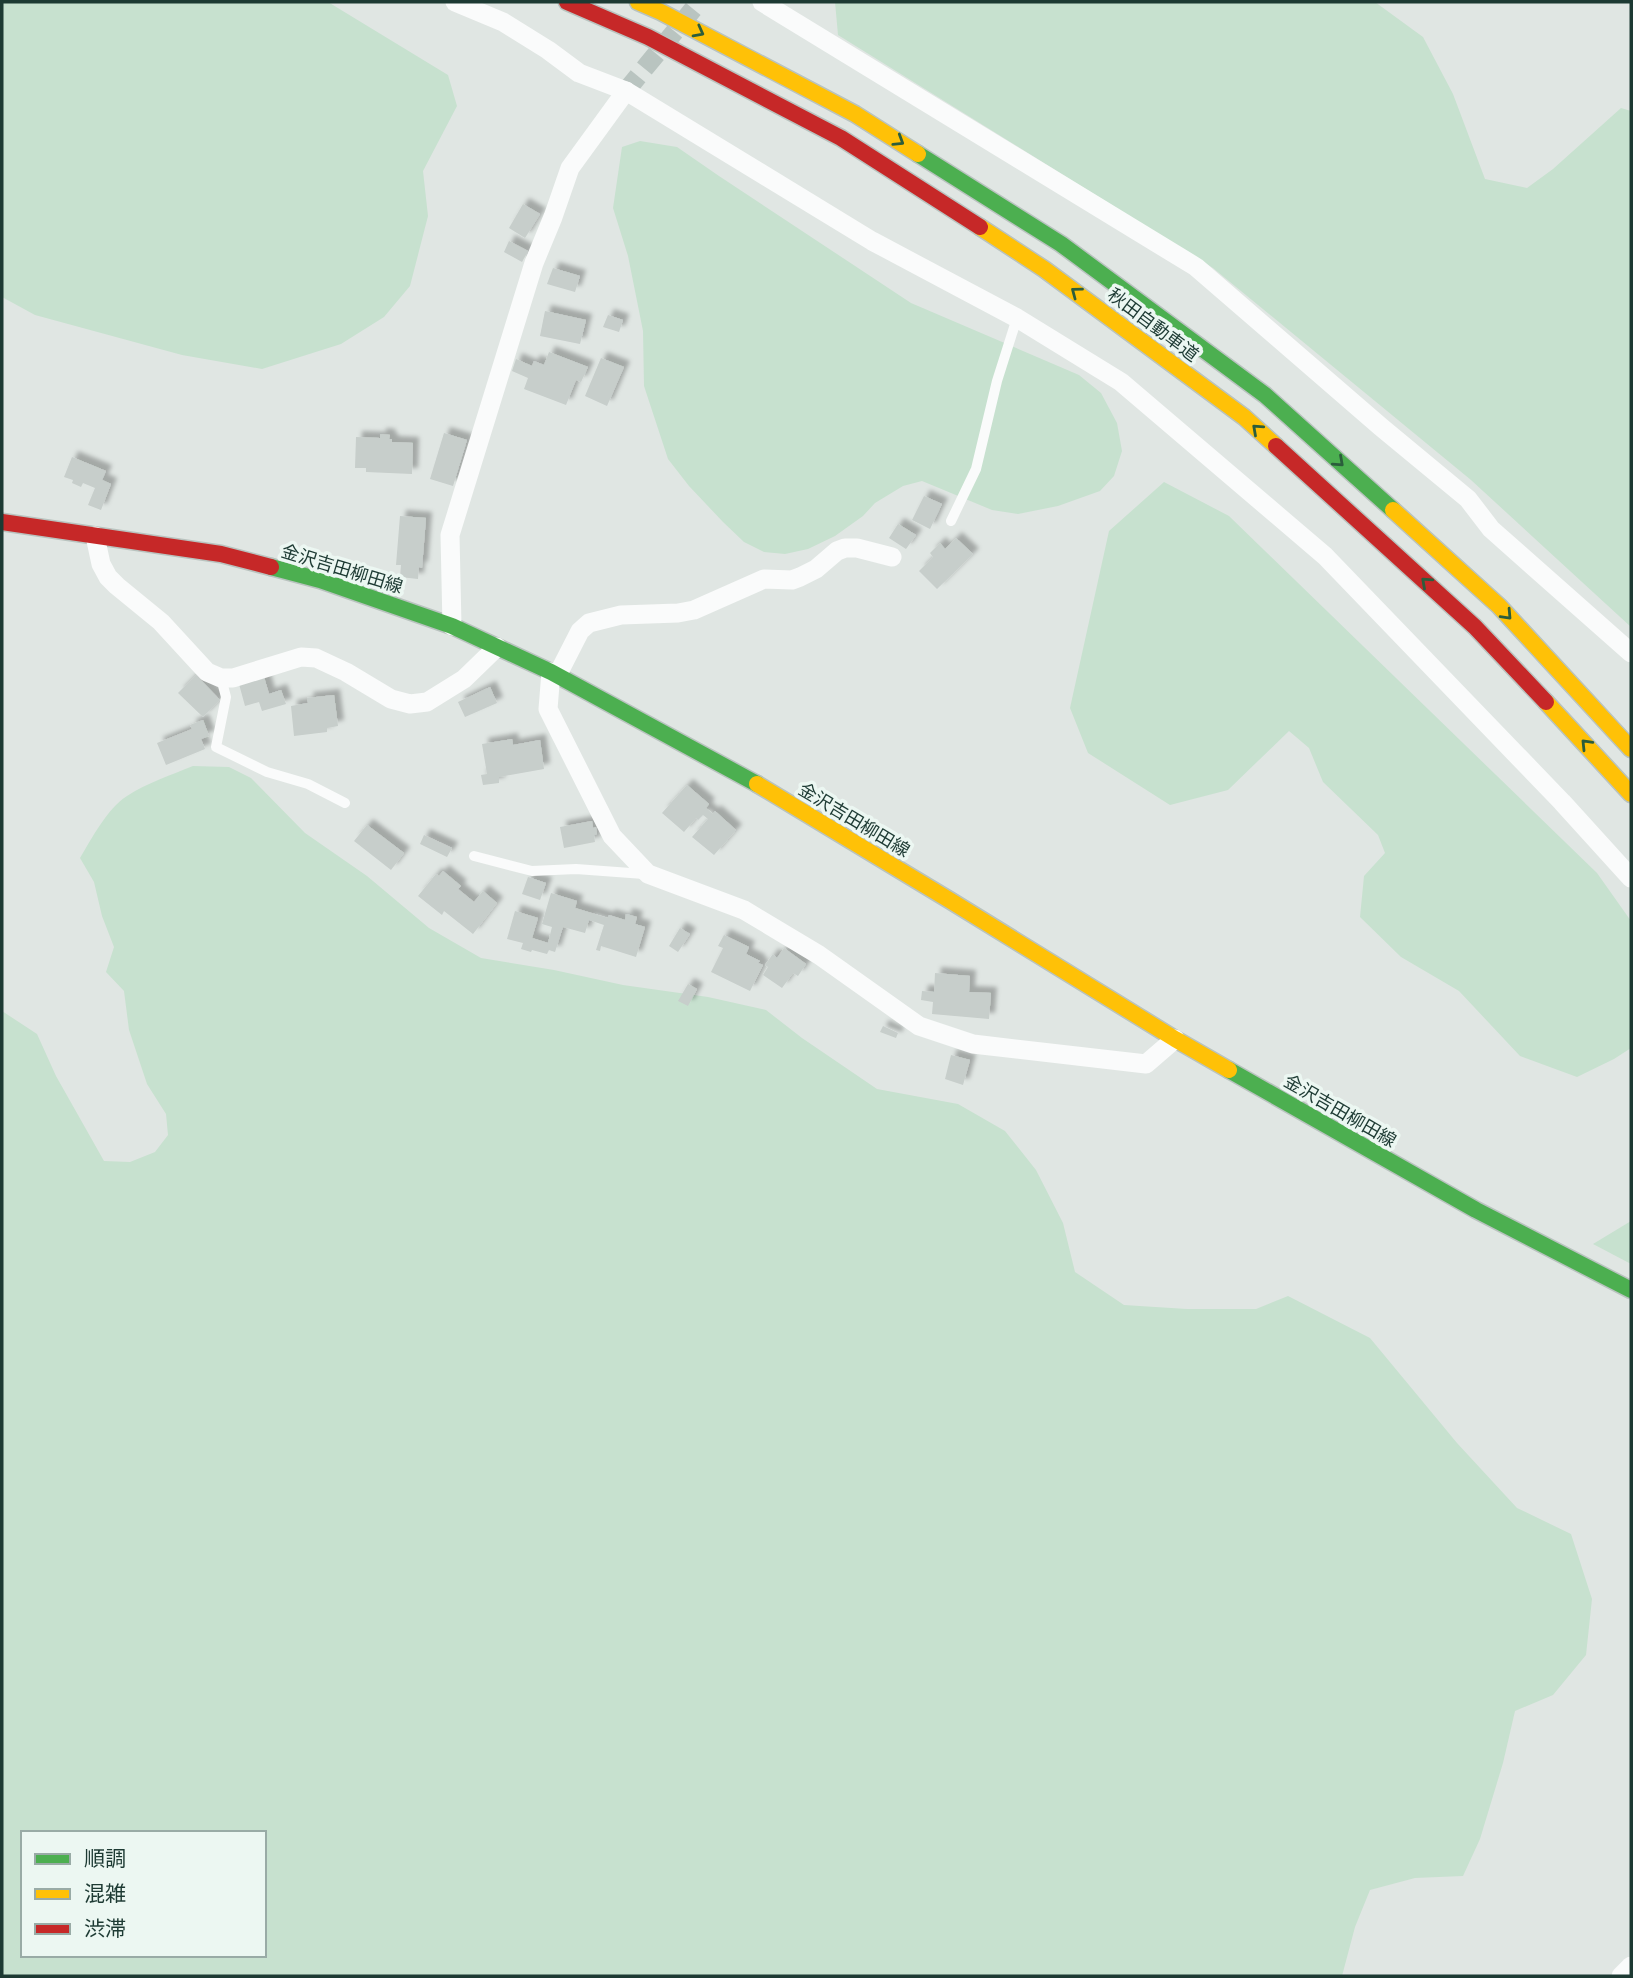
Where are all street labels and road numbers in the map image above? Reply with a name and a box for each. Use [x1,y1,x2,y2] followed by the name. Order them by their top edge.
[1103,283,1203,366] street label: 秋田自動車道
[279,539,406,598] street label: 金沢吉田柳田線
[794,777,914,862] street label: 金沢吉田柳田線
[1280,1069,1401,1152] street label: 金沢吉田柳田線

